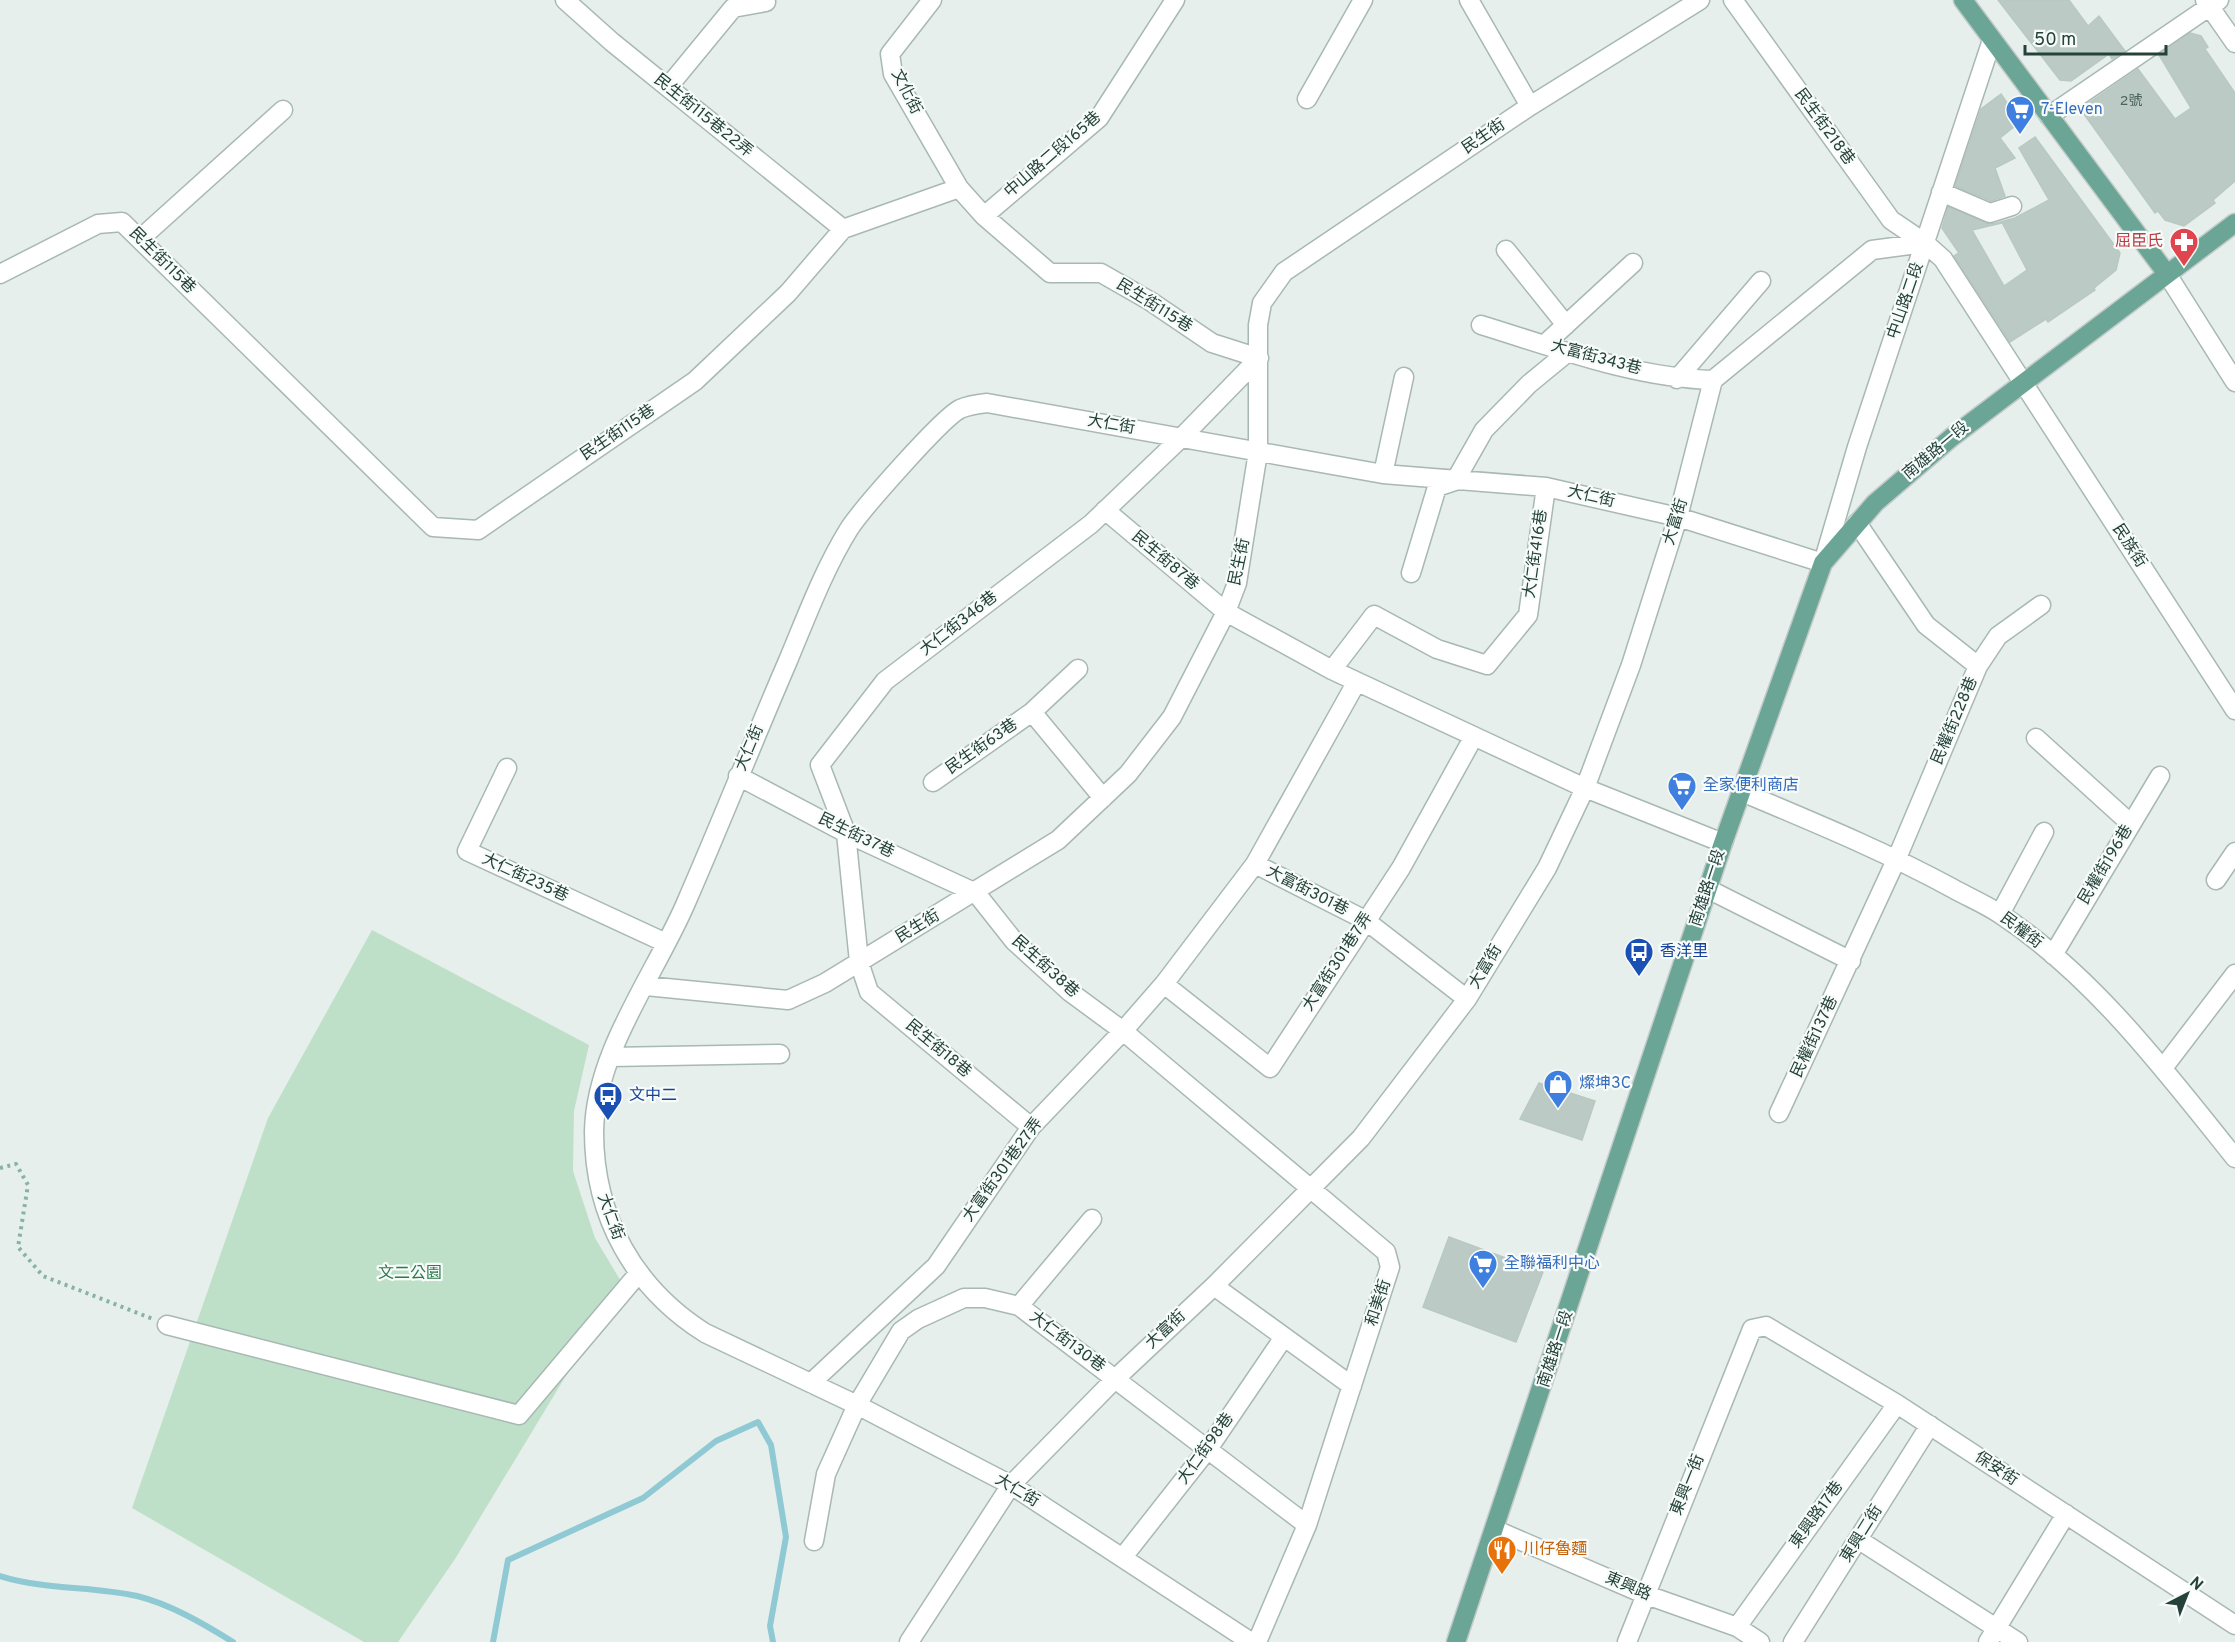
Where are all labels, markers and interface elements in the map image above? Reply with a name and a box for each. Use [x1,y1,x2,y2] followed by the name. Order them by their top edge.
[2025,18,2166,56] scale bar
[2034,29,2076,52] text: 50 m
[886,66,926,118] street label: 文化街
[650,70,756,162] street label: 民生街115巷22弄
[1790,85,1858,169] street label: 民生街218巷
[2120,93,2142,110] house number: 2號
[2004,94,2036,136] supermarket icon: 7-Eleven
[2041,100,2103,120] place label: 7-Eleven
[1001,108,1105,202] street label: 中山路二段165巷
[1459,115,1509,159] street label: 民生街
[125,224,199,298] street label: 民生街115巷
[2168,226,2200,268] pharmacy icon: 屈臣氏
[2115,232,2163,252] place label: 屈臣氏
[1884,260,1928,342] street label: 中山路二段
[1112,275,1196,337] street label: 民生街115巷
[1548,336,1644,380] street label: 大富街343巷
[577,401,659,465] street label: 民生街115巷
[1086,411,1136,439] street label: 大仁街
[1899,418,1973,484] street label: 南雄路一段
[1565,482,1617,512] street label: 大仁街
[1659,496,1693,548] street label: 大富街
[1520,508,1552,600] street label: 大仁街416巷
[2108,520,2150,572] street label: 民族街
[1127,527,1203,595] street label: 民生街87巷
[1225,536,1255,588] street label: 民生街
[916,587,1002,661] street label: 大仁街346巷
[1928,674,1982,768] street label: 民權街228巷
[942,715,1022,779] street label: 民生街63巷
[731,722,769,774] street label: 大仁街
[1666,770,1698,812] supermarket icon: 全家便利商店
[1703,776,1799,796] place label: 全家便利商店
[815,809,897,863] street label: 民生街37巷
[2074,822,2138,908] street label: 民權街196巷
[1686,847,1730,929] street label: 南雄路一段
[478,849,572,907] street label: 大仁街235巷
[1262,862,1352,920] street label: 大富街301巷
[892,906,944,948] street label: 民生街
[1299,909,1377,1015] street label: 大富街301巷7弄
[1996,909,2046,953] street label: 民權街
[1007,932,1083,1002] street label: 民生街38巷
[1623,936,1655,978] bus stop icon: 香洋里
[1465,941,1507,993] street label: 大富街
[1660,942,1708,962] place label: 香洋里
[1787,993,1843,1081] street label: 民權街137巷
[901,1016,975,1082] street label: 民生街18巷
[1542,1068,1574,1110] shop icon: 燦坤3C
[1579,1074,1631,1094] place label: 燦坤3C
[592,1080,624,1122] bus stop icon: 文中二
[629,1086,677,1106] place label: 文中二
[959,1114,1047,1226] street label: 大富街301巷27弄
[592,1191,628,1243] street label: 大仁街
[1467,1248,1499,1290] supermarket icon: 全聯福利中心
[1504,1254,1600,1274] place label: 全聯福利中心
[378,1264,442,1284] park label: 文二公園
[1362,1277,1396,1329] street label: 和美街
[1142,1306,1190,1354] street label: 大富街
[1025,1307,1109,1377] street label: 大仁街130巷
[1534,1308,1578,1390] street label: 南雄路一段
[1173,1409,1239,1489] street label: 大仁街98巷
[1970,1448,2022,1490] street label: 保安街
[1667,1452,1709,1518] street label: 東興一街
[991,1470,1043,1512] street label: 大仁街
[1786,1477,1848,1553] street label: 東興路17巷
[1837,1502,1887,1566] street label: 東興二街
[1486,1534,1518,1576] restaurant icon: 川仔魯麵
[1523,1539,1587,1560] place label: 川仔魯麵
[2157,1564,2217,1624] north arrow
[1602,1568,1654,1606] street label: 東興路
[2185,1573,2207,1596] text: N

